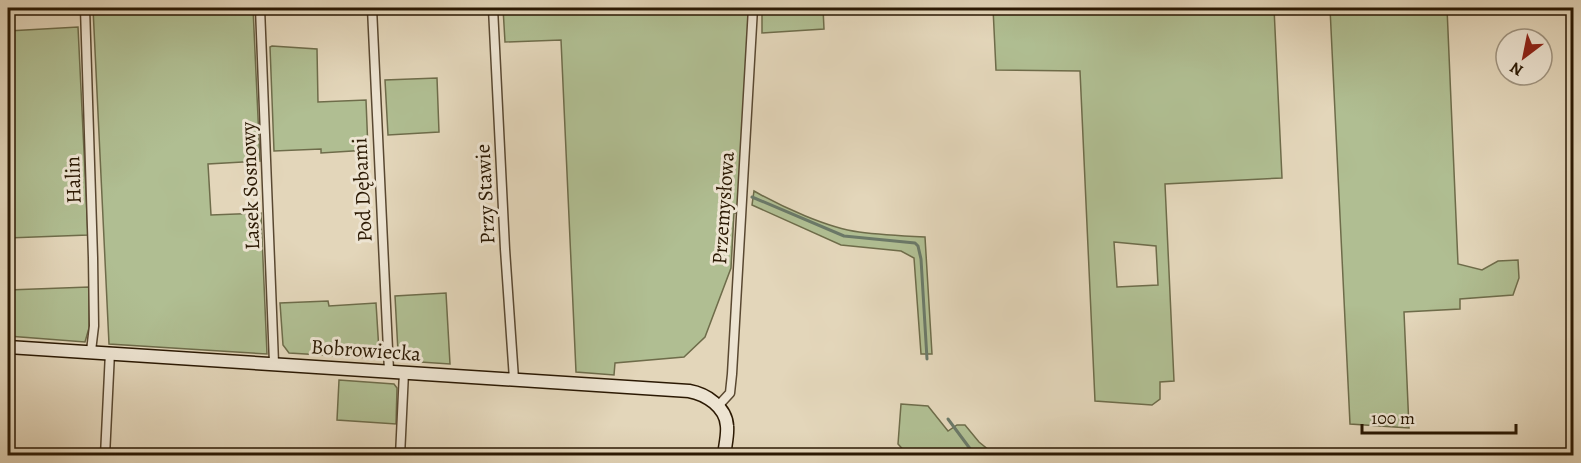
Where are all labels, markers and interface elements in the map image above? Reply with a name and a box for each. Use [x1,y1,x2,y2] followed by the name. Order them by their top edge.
[1494,27,1554,87] north arrow
[1506,56,1527,81] text: N
[234,121,266,251] street label: Lasek Sosnowy
[345,137,379,243] street label: Pod Dębami
[468,143,502,245] street label: Przy Stawie
[705,150,741,266] street label: Przemysłowa
[58,156,88,204] street label: Halin
[310,332,422,368] street label: Bobrowiecka
[1362,397,1516,435] scale bar
[1371,406,1415,430] text: 100 m

